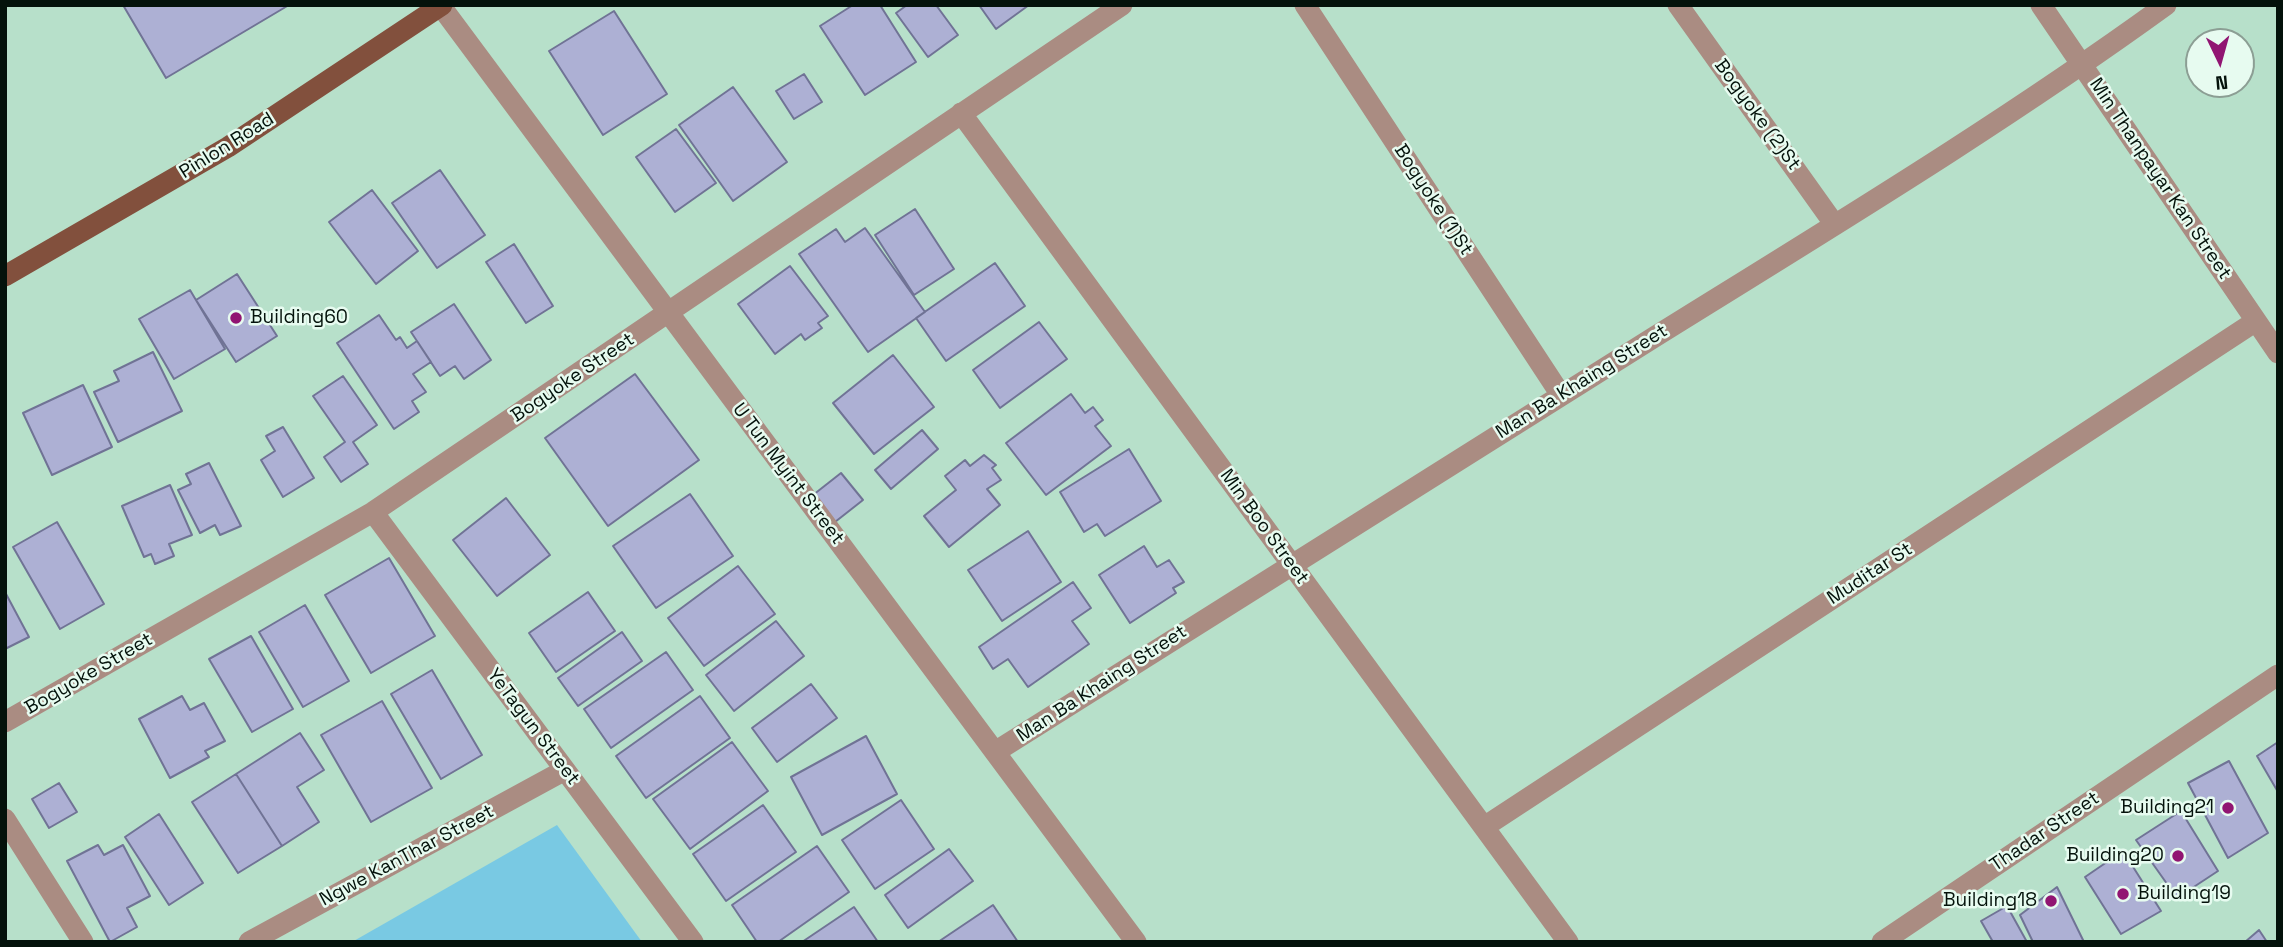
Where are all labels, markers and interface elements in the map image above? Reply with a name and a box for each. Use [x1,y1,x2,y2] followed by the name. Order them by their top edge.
[2185,28,2255,98] north arrow
[1709,55,1805,175] street label: Bogyoke (2)St
[2214,69,2229,95] text: N
[2084,74,2236,284] street label: Min Thanpayar Kan Street
[175,108,279,184] street label: Pinlon Road
[1389,140,1477,260] street label: Bogyoke (1)St
[250,307,348,329] place label: Building60
[228,310,244,326] marker: Building60
[1492,320,1672,444] street label: Man Ba Khaing Street
[507,328,639,428] street label: Bogyoke Street
[727,399,849,549] street label: U Tun Myint Street
[1215,465,1313,589] street label: Min Boo Street
[1823,538,1917,610] street label: Muditar St
[1013,621,1191,747] street label: Man Ba Khaing Street
[21,628,157,720] street label: Bogyoke Street
[482,664,584,790] street label: YeTagun Street
[1986,787,2104,877] street label: Thadar Street
[2120,797,2214,819] place label: Building21
[316,800,498,912] street label: Ngwe KanThar Street
[2220,800,2236,816] marker: Building21
[2066,845,2164,867] place label: Building20
[2170,848,2186,864] marker: Building20
[2137,883,2231,905] place label: Building19
[2115,886,2131,902] marker: Building19
[1943,890,2037,912] place label: Building18
[2043,893,2059,909] marker: Building18

